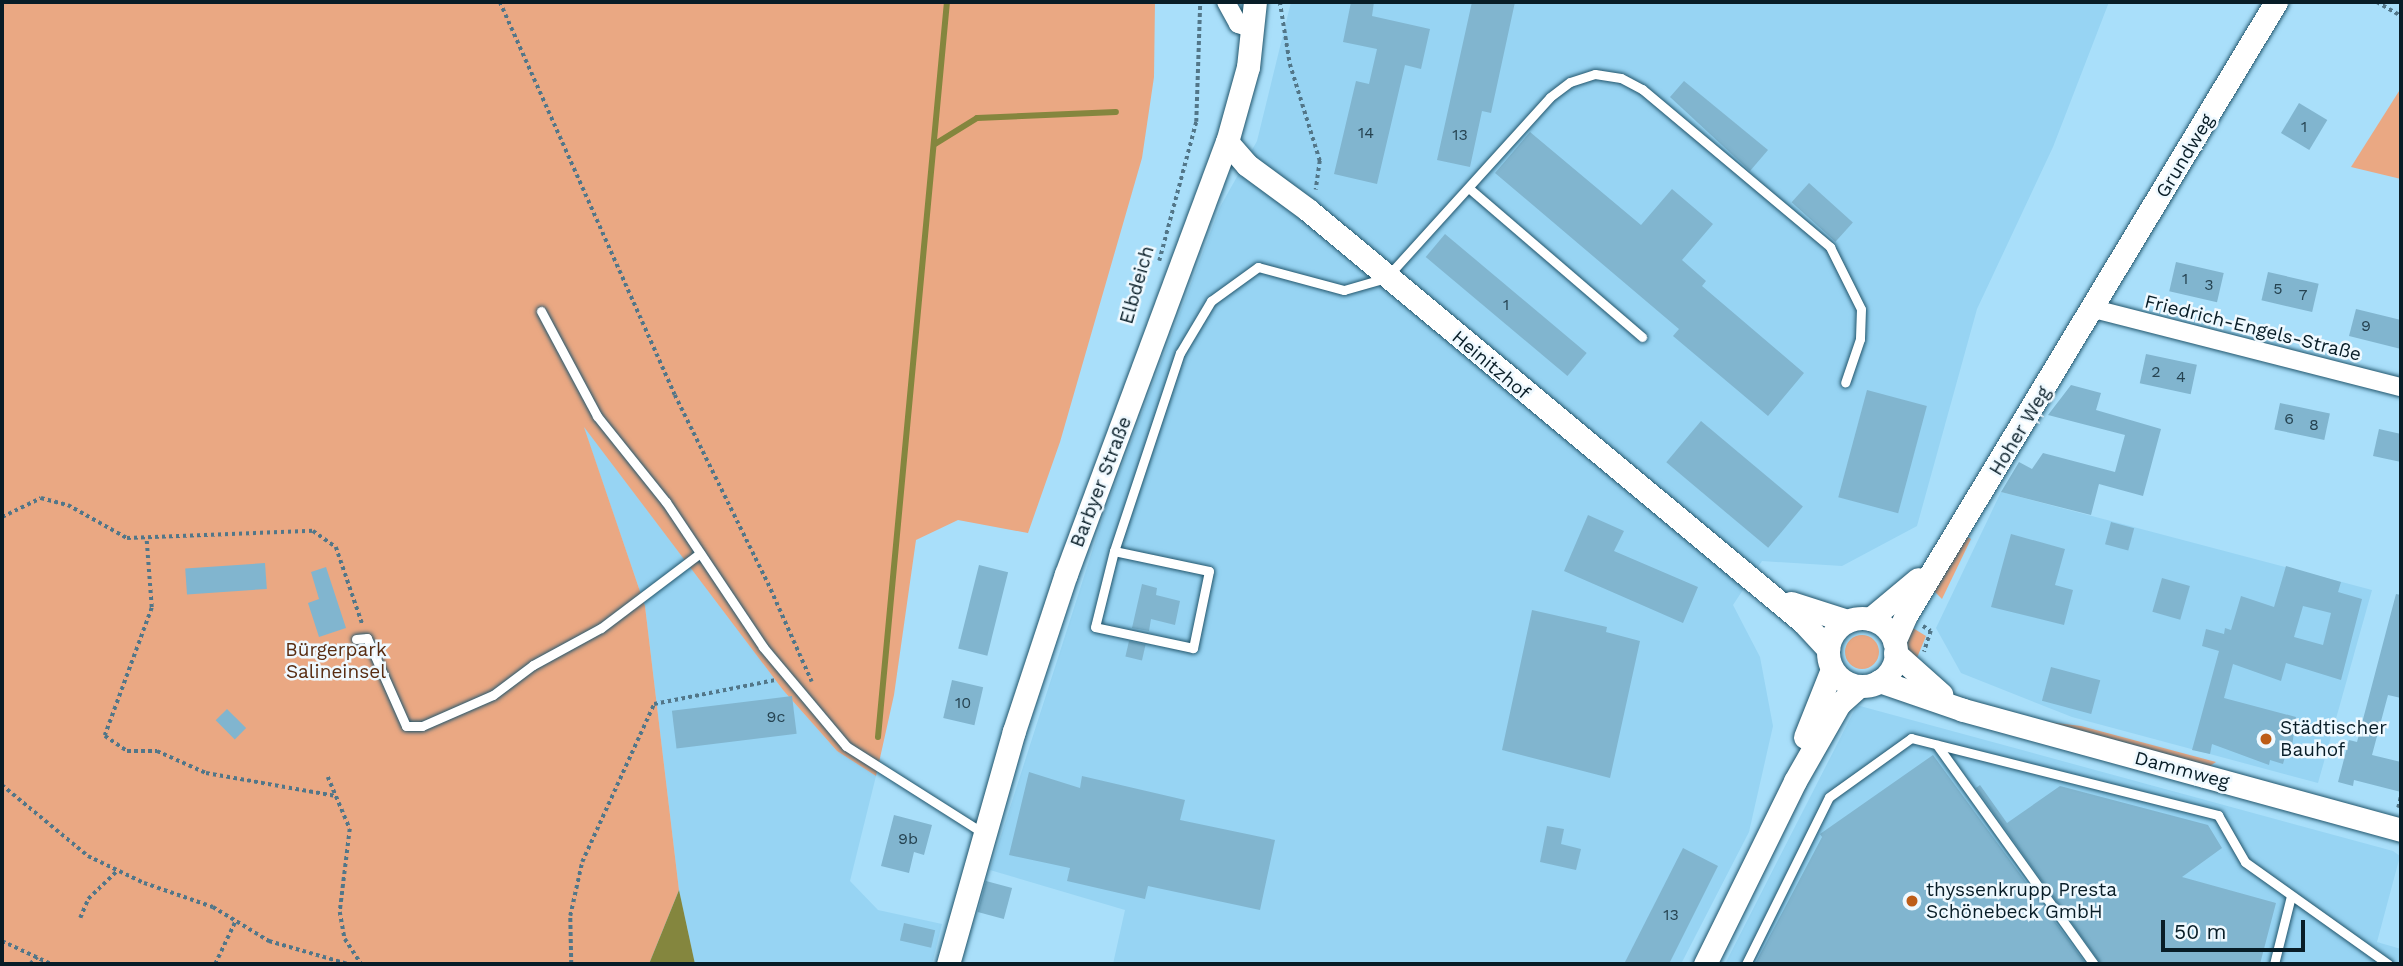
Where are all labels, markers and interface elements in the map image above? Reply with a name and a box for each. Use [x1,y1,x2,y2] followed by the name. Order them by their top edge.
[2151,110,2219,202] street label: Grundweg
[2301,117,2307,137] house number: 1
[1358,123,1374,143] house number: 14
[1452,125,1468,145] house number: 13
[1115,243,1159,327] street label: Elbdeich
[2182,269,2188,289] house number: 1
[2204,275,2214,295] house number: 3
[2273,279,2283,299] house number: 5
[2299,285,2307,305] house number: 7
[2142,290,2364,366] street label: Friedrich-Engels-Straße
[1503,295,1509,315] house number: 1
[2361,316,2371,336] house number: 9
[1447,326,1535,404] street label: Heinitzhof
[2151,362,2161,382] house number: 2
[2176,367,2186,387] house number: 4
[1984,382,2056,480] street label: Hoher Weg
[2284,409,2294,429] house number: 6
[1066,413,1136,551] street label: Barbyer Straße
[2309,415,2319,435] house number: 8
[285,639,387,683] park label: Bürgerpark Salineinsel
[955,693,971,713] house number: 10
[767,707,785,727] house number: 9c
[2280,717,2387,761] place label: Städtischer Bauhof
[2258,731,2274,747] marker: Städtischer Bauhof
[2132,746,2232,794] street label: Dammweg
[898,829,918,849] house number: 9b
[1926,879,2117,923] place label: thyssenkrupp Presta Schönebeck GmbH
[1904,893,1920,909] marker: thyssenkrupp Presta Schönebeck GmbH
[1663,905,1679,925] house number: 13
[2165,906,2308,950] scale bar
[2174,919,2226,944] text: 50 m

